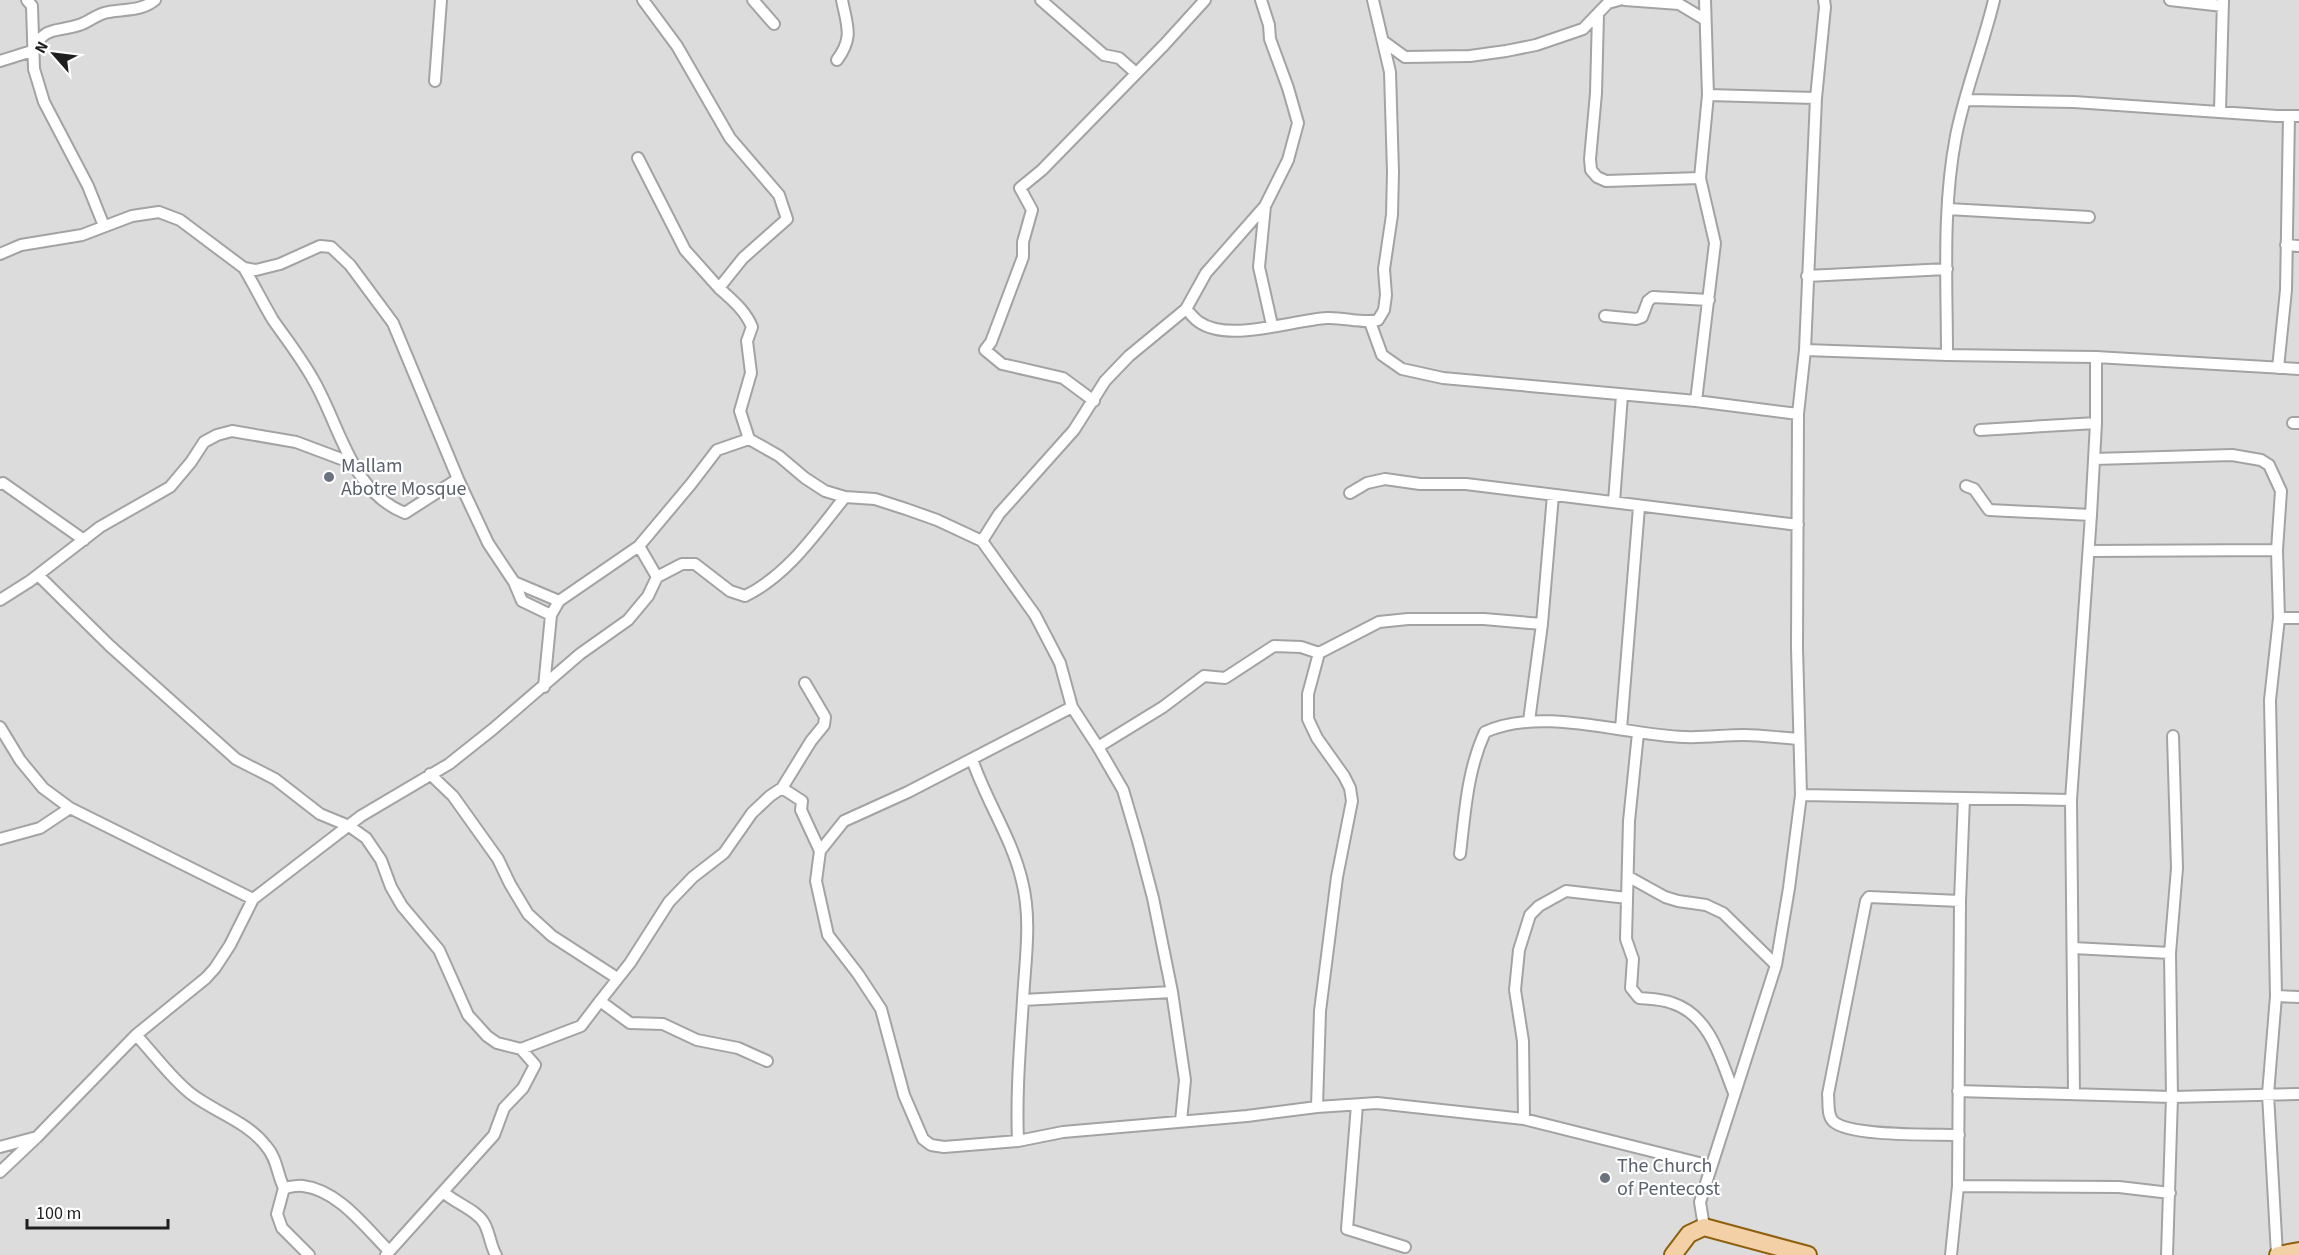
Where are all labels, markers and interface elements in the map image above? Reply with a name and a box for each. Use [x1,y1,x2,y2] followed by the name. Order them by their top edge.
[24,24,84,84] north arrow
[29,38,54,57] text: N
[341,452,467,503] place label: Mallam Abotre Mosque
[322,470,336,484] marker: Mallam Abotre Mosque
[1617,1152,1720,1203] place label: The Church of Pentecost
[1598,1171,1612,1185] marker: The Church of Pentecost
[27,1192,168,1230] scale bar
[36,1201,81,1226] text: 100 m

